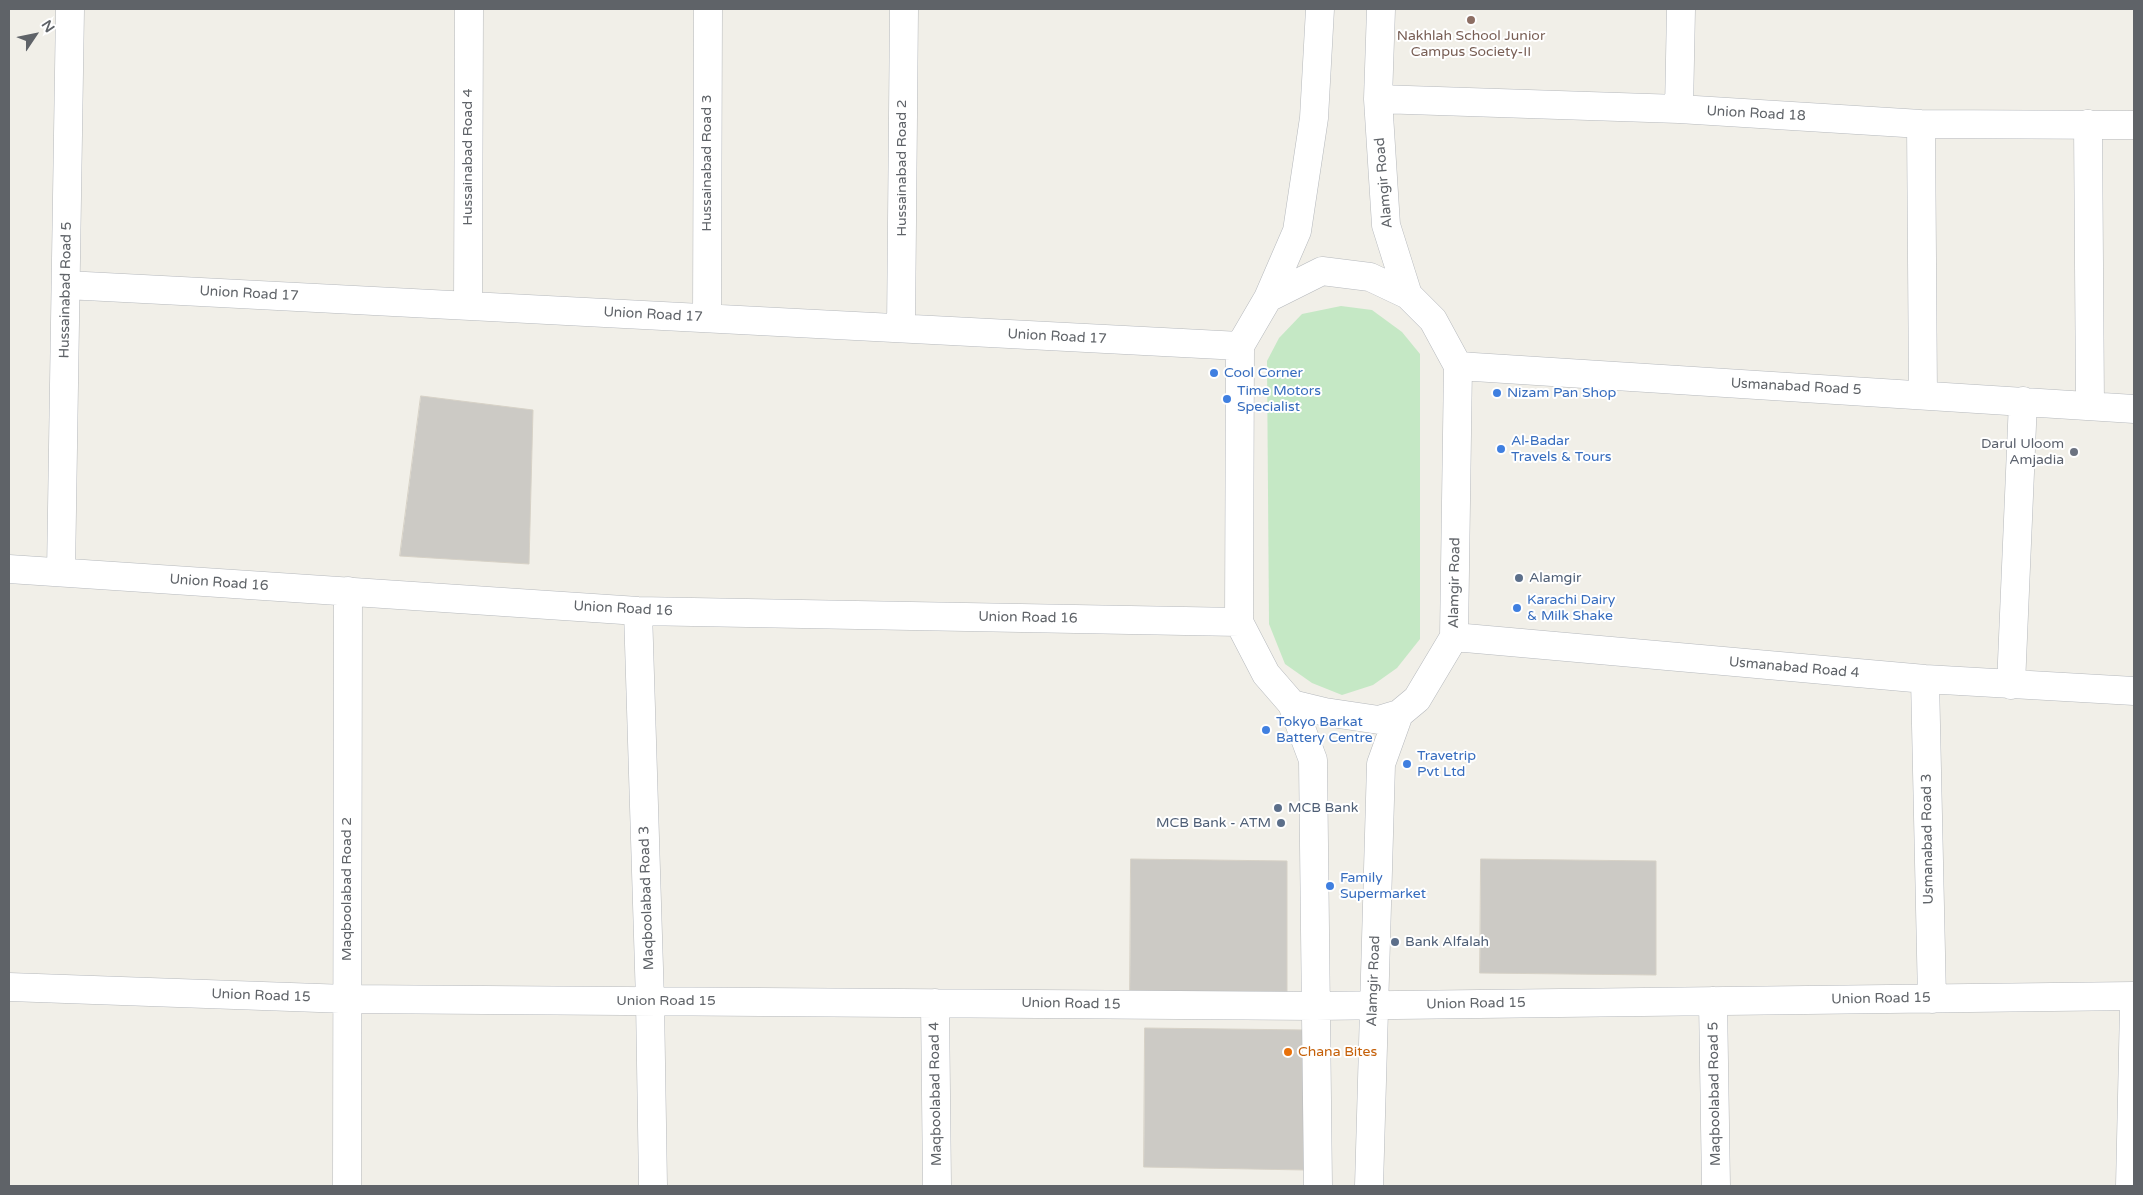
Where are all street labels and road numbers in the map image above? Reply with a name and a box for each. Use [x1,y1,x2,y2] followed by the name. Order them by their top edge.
[460,89,476,225] street label: Hussainabad Road 4
[699,95,715,231] street label: Hussainabad Road 3
[894,100,910,236] street label: Hussainabad Road 2
[1706,103,1806,125] street label: Union Road 18
[1372,137,1396,229] street label: Alamgir Road
[56,221,76,359] street label: Hussainabad Road 5
[199,283,299,305] street label: Union Road 17
[603,304,703,326] street label: Union Road 17
[1007,326,1107,348] street label: Union Road 17
[1730,375,1862,399] street label: Usmanabad Road 5
[1446,537,1464,629] street label: Alamgir Road
[169,571,269,595] street label: Union Road 16
[573,598,673,620] street label: Union Road 16
[978,609,1078,627] street label: Union Road 16
[1728,654,1860,682] street label: Usmanabad Road 4
[1918,773,1938,905] street label: Usmanabad Road 3
[339,817,355,961] street label: Maqboolabad Road 2
[636,826,658,970] street label: Maqboolabad Road 3
[1364,935,1384,1027] street label: Alamgir Road
[211,986,311,1006] street label: Union Road 15
[1831,990,1931,1008] street label: Union Road 15
[616,993,716,1009] street label: Union Road 15
[1021,995,1121,1013] street label: Union Road 15
[1426,995,1526,1013] street label: Union Road 15
[926,1022,946,1166] street label: Maqboolabad Road 4
[1705,1022,1725,1166] street label: Maqboolabad Road 5

